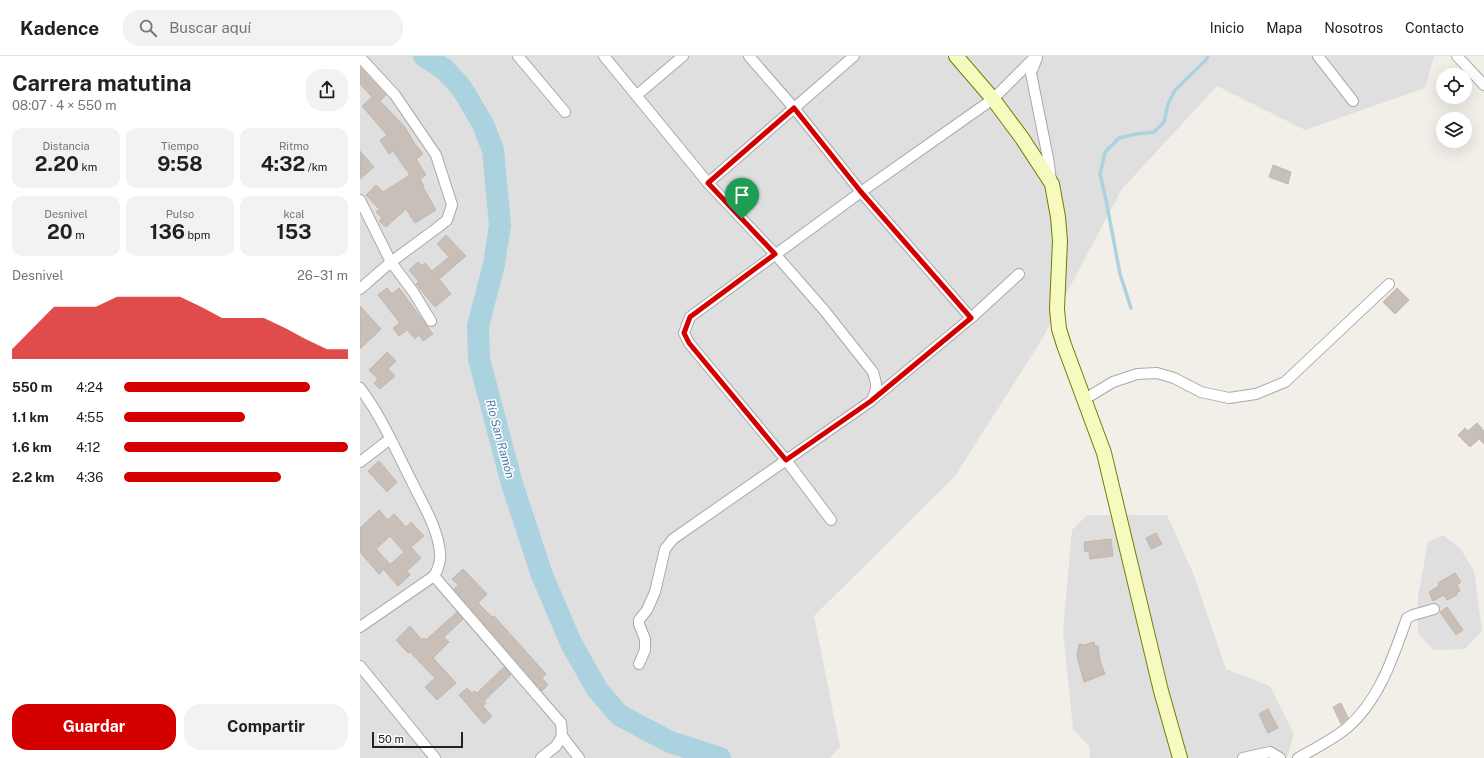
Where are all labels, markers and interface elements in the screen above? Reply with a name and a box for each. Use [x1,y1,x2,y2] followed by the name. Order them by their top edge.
[123,10,403,46] search box
[20,17,99,39] text: Kadence
[137,17,159,39] icon: search
[169,19,251,36] text: Buscar aquí
[1210,20,1244,36] text: Inicio
[1266,20,1302,36] text: Mapa
[1324,20,1383,36] text: Nosotros
[1405,20,1464,36] text: Contacto
[1436,68,1472,148] map controls
[1436,68,1472,104] button: locate
[306,69,348,111] button: share
[12,70,191,96] text: Carrera matutina
[12,98,116,113] text: 08:07 · 4 × 550 m
[1436,112,1472,148] button: layers
[42,140,90,152] text: Distancia
[161,140,199,152] text: Tiempo
[279,140,309,152] text: Ritmo
[35,152,79,176] text: 2.20
[157,152,203,176] text: 9:58
[261,152,305,176] text: 4:32
[79,161,97,173] text: km
[305,161,327,173] text: /km
[725,178,759,219] pin
[731,184,753,206] icon: arrive
[44,208,88,220] text: Desnivel
[166,208,194,220] text: Pulso
[283,208,305,220] text: kcal
[47,220,73,244] text: 20
[150,220,185,244] text: 136
[276,220,312,244] text: 153
[73,229,85,241] text: m
[185,229,210,241] text: bpm
[12,268,63,283] text: Desnivel
[297,268,348,283] text: 26–31 m
[12,380,53,395] text: 550 m
[76,380,103,395] text: 4:24
[483,398,517,480] water label: Río San Ramón
[12,410,49,425] text: 1.1 km
[76,410,104,425] text: 4:55
[12,440,52,455] text: 1.6 km
[76,440,100,455] text: 4:12
[12,470,54,485] text: 2.2 km
[76,470,103,485] text: 4:36
[12,704,176,750] button: Guardar
[184,704,348,750] button: Compartir
[372,730,463,749] scale bar
[378,733,404,745] text: 50 m

